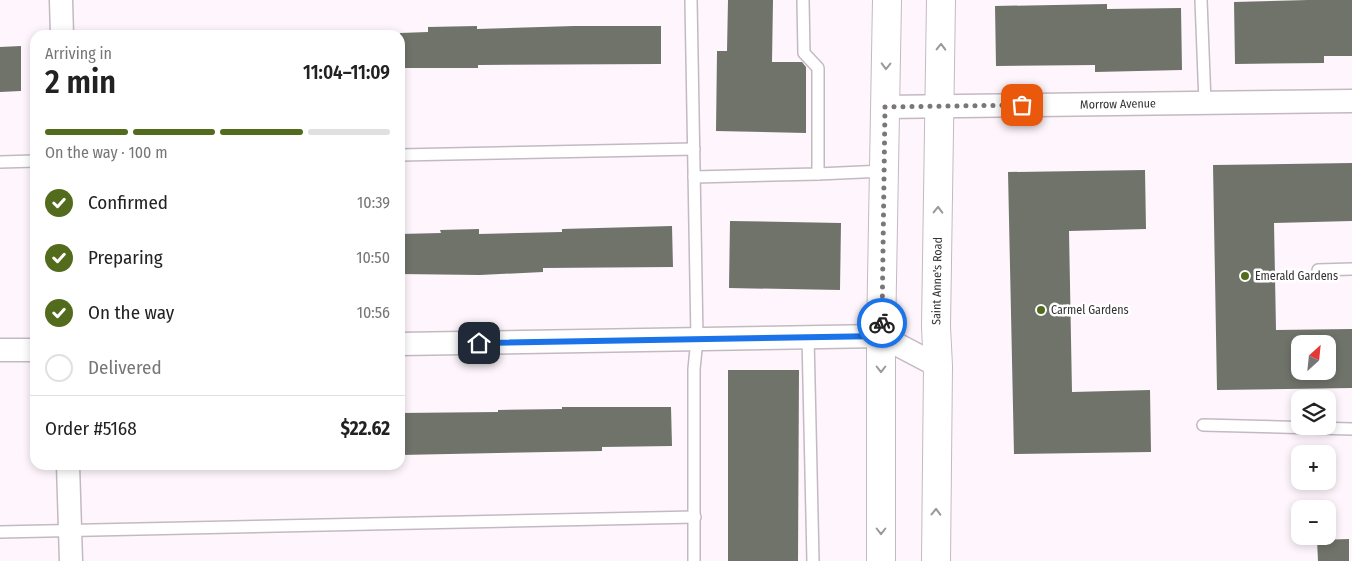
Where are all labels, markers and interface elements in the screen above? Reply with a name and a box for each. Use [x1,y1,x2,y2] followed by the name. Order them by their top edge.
[935,43,946,51] one-way arrow
[45,44,112,63] text: Arriving in
[303,61,390,84] text: 11:04–11:09
[880,62,891,70] one-way arrow
[45,63,116,101] text: 2 min
[1001,84,1043,126] pin
[1008,91,1036,119] icon: bag
[1080,96,1156,112] street label: Morrow Avenue
[45,143,167,162] text: On the way · 100 m
[45,189,73,217] icon: check
[88,191,168,214] text: Confirmed
[357,193,390,212] text: 10:39
[933,206,944,214] one-way arrow
[929,237,945,325] street label: Saint Anne's Road
[45,244,73,272] icon: check
[88,246,163,269] text: Preparing
[356,248,390,267] text: 10:50
[1255,269,1338,283] place label: Emerald Gardens
[1239,270,1251,282] marker: Emerald Gardens
[857,298,907,348] courier
[45,299,73,327] icon: check
[88,301,174,324] text: On the way
[357,303,390,322] text: 10:56
[1051,303,1129,317] place label: Carmel Gardens
[1035,304,1047,316] marker: Carmel Gardens
[868,309,896,337] icon: bike
[458,322,500,364] pin
[465,329,493,357] icon: home
[1291,335,1336,380] north arrow
[1291,335,1336,545] map controls
[88,356,162,379] text: Delivered
[876,365,886,373] one-way arrow
[1291,390,1336,435] button: layers
[45,417,137,440] text: Order #5168
[340,417,390,440] text: $22.62
[1291,445,1336,490] button: +
[1291,500,1336,545] button: −
[931,508,942,516] one-way arrow
[876,528,886,535] one-way arrow

